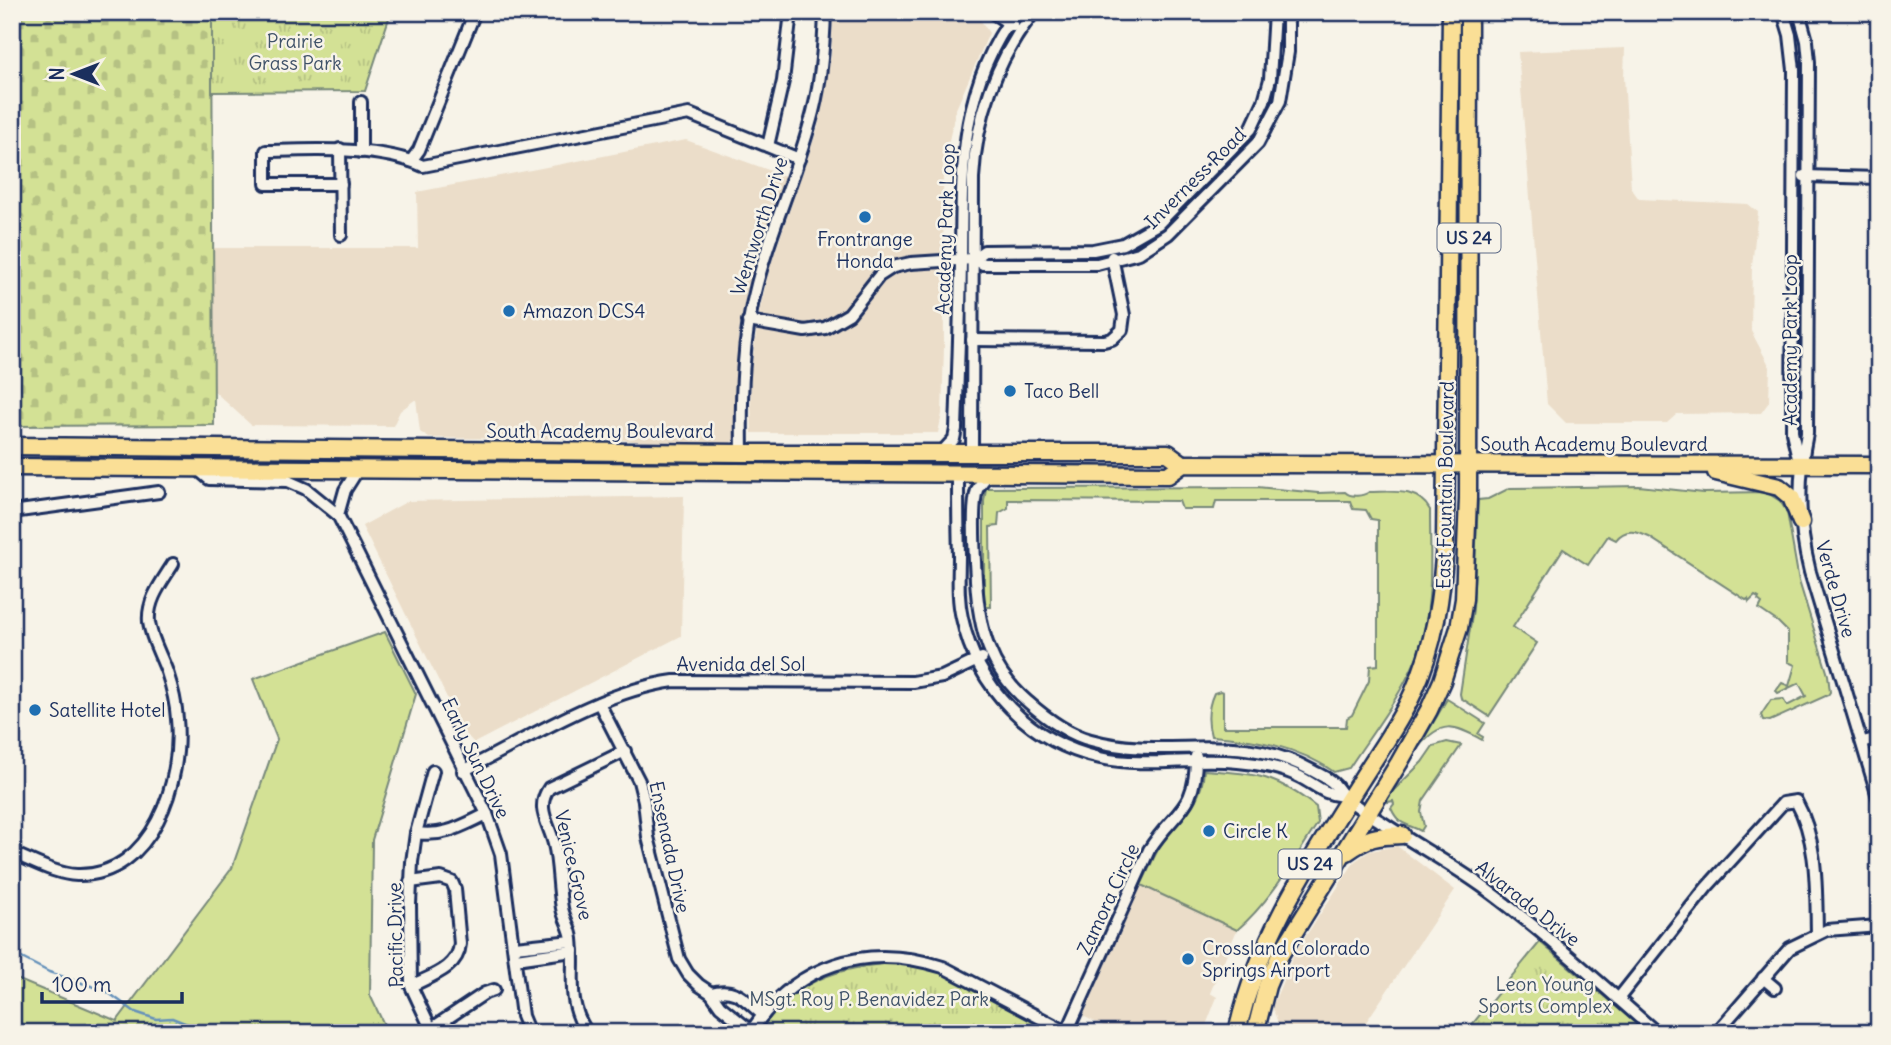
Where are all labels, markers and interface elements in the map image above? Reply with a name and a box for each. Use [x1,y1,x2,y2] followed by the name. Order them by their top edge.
[248,29,342,75] park label: Prairie Grass Park
[38,38,108,108] north arrow
[45,67,69,81] text: N
[1139,122,1251,234] street label: Inverness Road
[930,143,960,315] street label: Academy Park Loop
[725,154,793,298] street label: Wentworth Drive
[857,209,873,225] marker: Frontrange Honda
[1438,224,1500,252] road number: US 24
[817,227,913,273] place label: Frontrange Honda
[1778,254,1802,426] street label: Academy Park Loop
[523,299,645,323] place label: Amazon DCS4
[501,303,517,319] marker: Amazon DCS4
[1024,379,1099,403] place label: Taco Bell
[1431,381,1459,589] street label: East Fountain Boulevard
[1002,383,1018,399] marker: Taco Bell
[486,419,714,443] street label: South Academy Boulevard
[1480,432,1708,456] street label: South Academy Boulevard
[1811,538,1861,640] street label: Verde Drive
[677,652,805,676] street label: Avenida del Sol
[436,694,516,822] street label: Early Sun Drive
[49,698,165,722] place label: Satellite Hotel
[27,702,43,718] marker: Satellite Hotel
[644,779,696,915] street label: Ensenada Drive
[550,808,598,922] street label: Venice Grove
[1223,819,1288,843] place label: Circle K
[1201,823,1217,839] marker: Circle K
[1072,840,1144,958] street label: Zamora Circle
[1278,850,1342,878] road number: US 24
[1471,855,1585,951] street label: Alvarado Drive
[382,882,408,988] street label: Pacific Drive
[1202,936,1370,982] place label: Crossland Colorado Springs Airport
[1180,951,1196,967] marker: Crossland Colorado Springs Airport
[42,961,182,1005] scale bar
[52,971,111,998] text: 100 m
[1478,972,1613,1018] park label: Leon Young Sports Complex
[749,987,989,1011] park label: MSgt. Roy P. Benavidez Park

